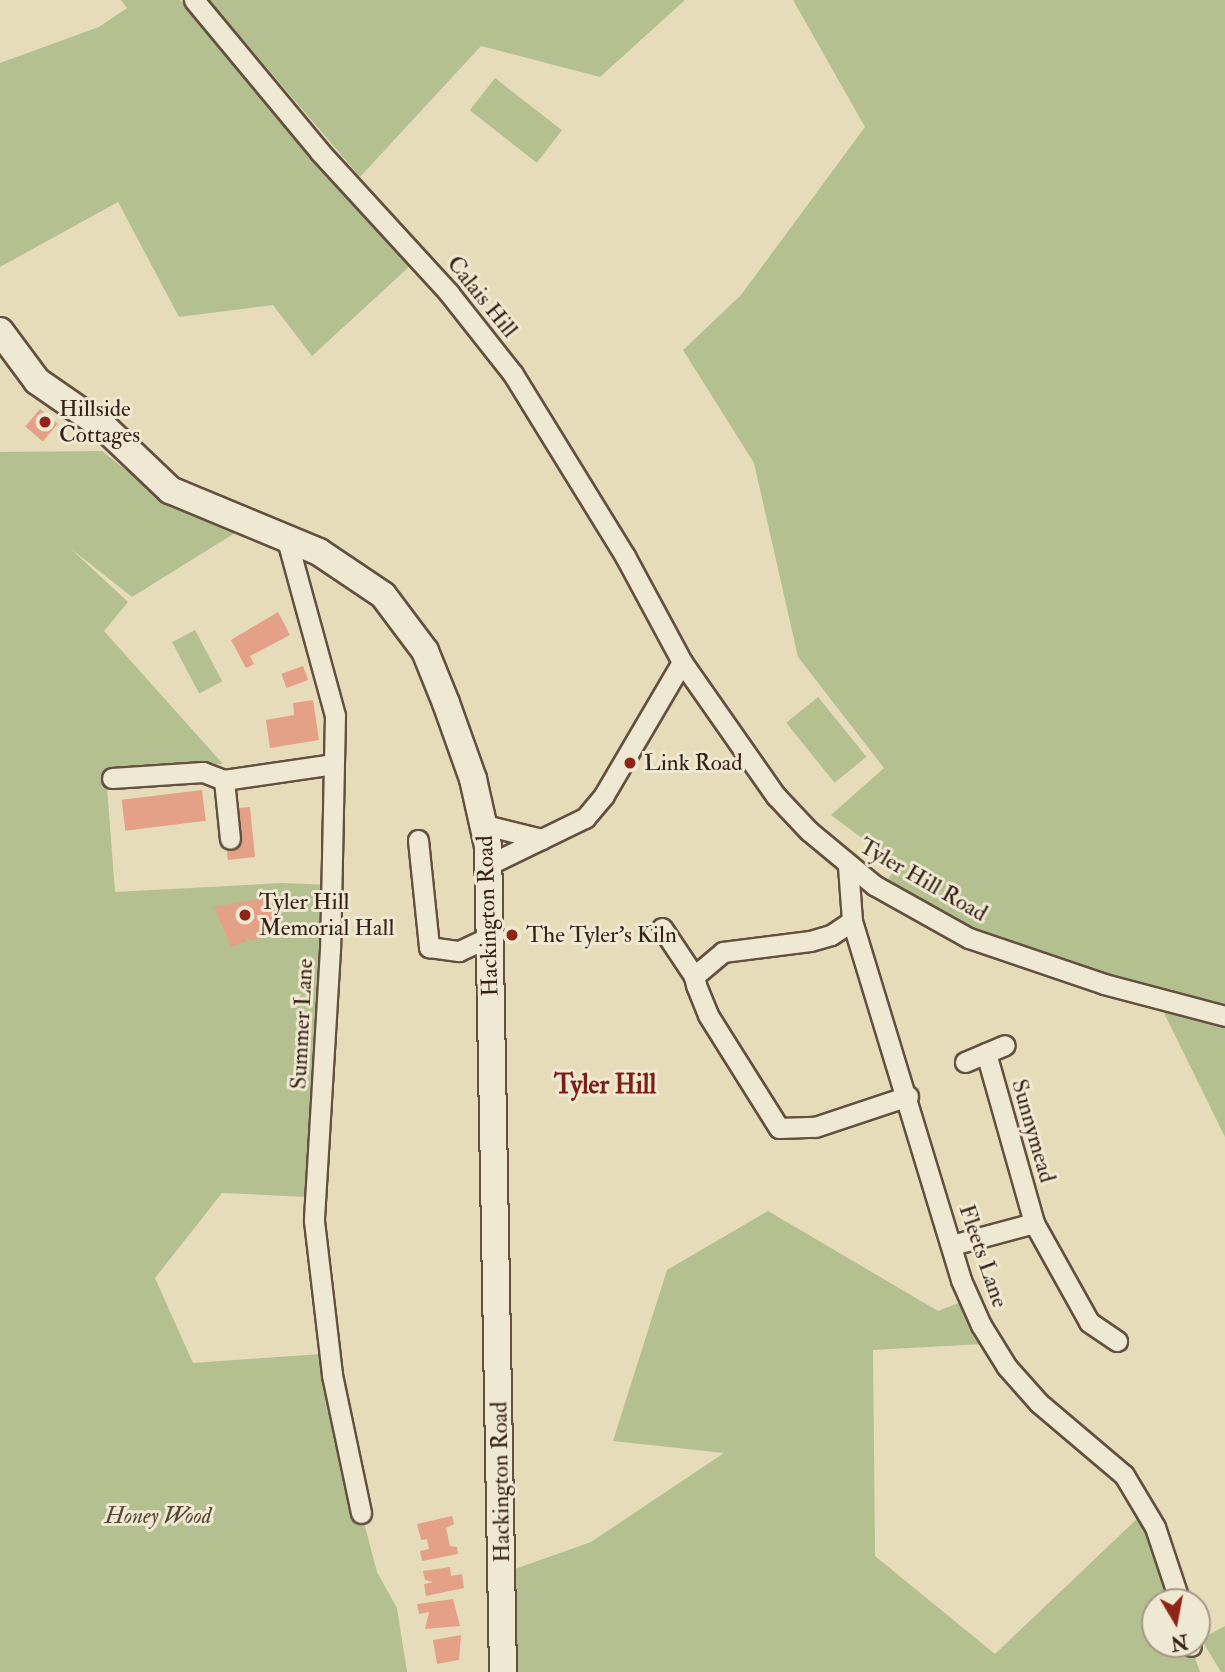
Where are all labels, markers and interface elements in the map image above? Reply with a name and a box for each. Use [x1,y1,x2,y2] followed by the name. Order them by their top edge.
[441,251,523,343] street label: Calais Hill
[59,395,140,449] place label: Hillside Cottages
[37,414,53,430] marker: Hillside Cottages
[644,749,743,777] place label: Link Road
[622,755,638,771] marker: Link Road
[854,832,992,928] street label: Tyler Hill Road
[471,835,505,997] street label: Hackington Road
[259,888,394,942] place label: Tyler Hill Memorial Hall
[237,907,253,923] marker: Tyler Hill Memorial Hall
[526,921,677,949] place label: The Tyler's Kiln
[504,927,520,943] marker: The Tyler's Kiln
[285,958,319,1090] street label: Summer Lane
[554,1070,656,1102] district label: Tyler Hill
[1005,1076,1061,1186] street label: Sunnymead
[952,1201,1014,1311] street label: Fleets Lane
[486,1401,516,1563] street label: Hackington Road
[105,1502,211,1530] park label: Honey Wood
[1141,1588,1211,1658] north arrow
[1169,1628,1190,1655] text: N

